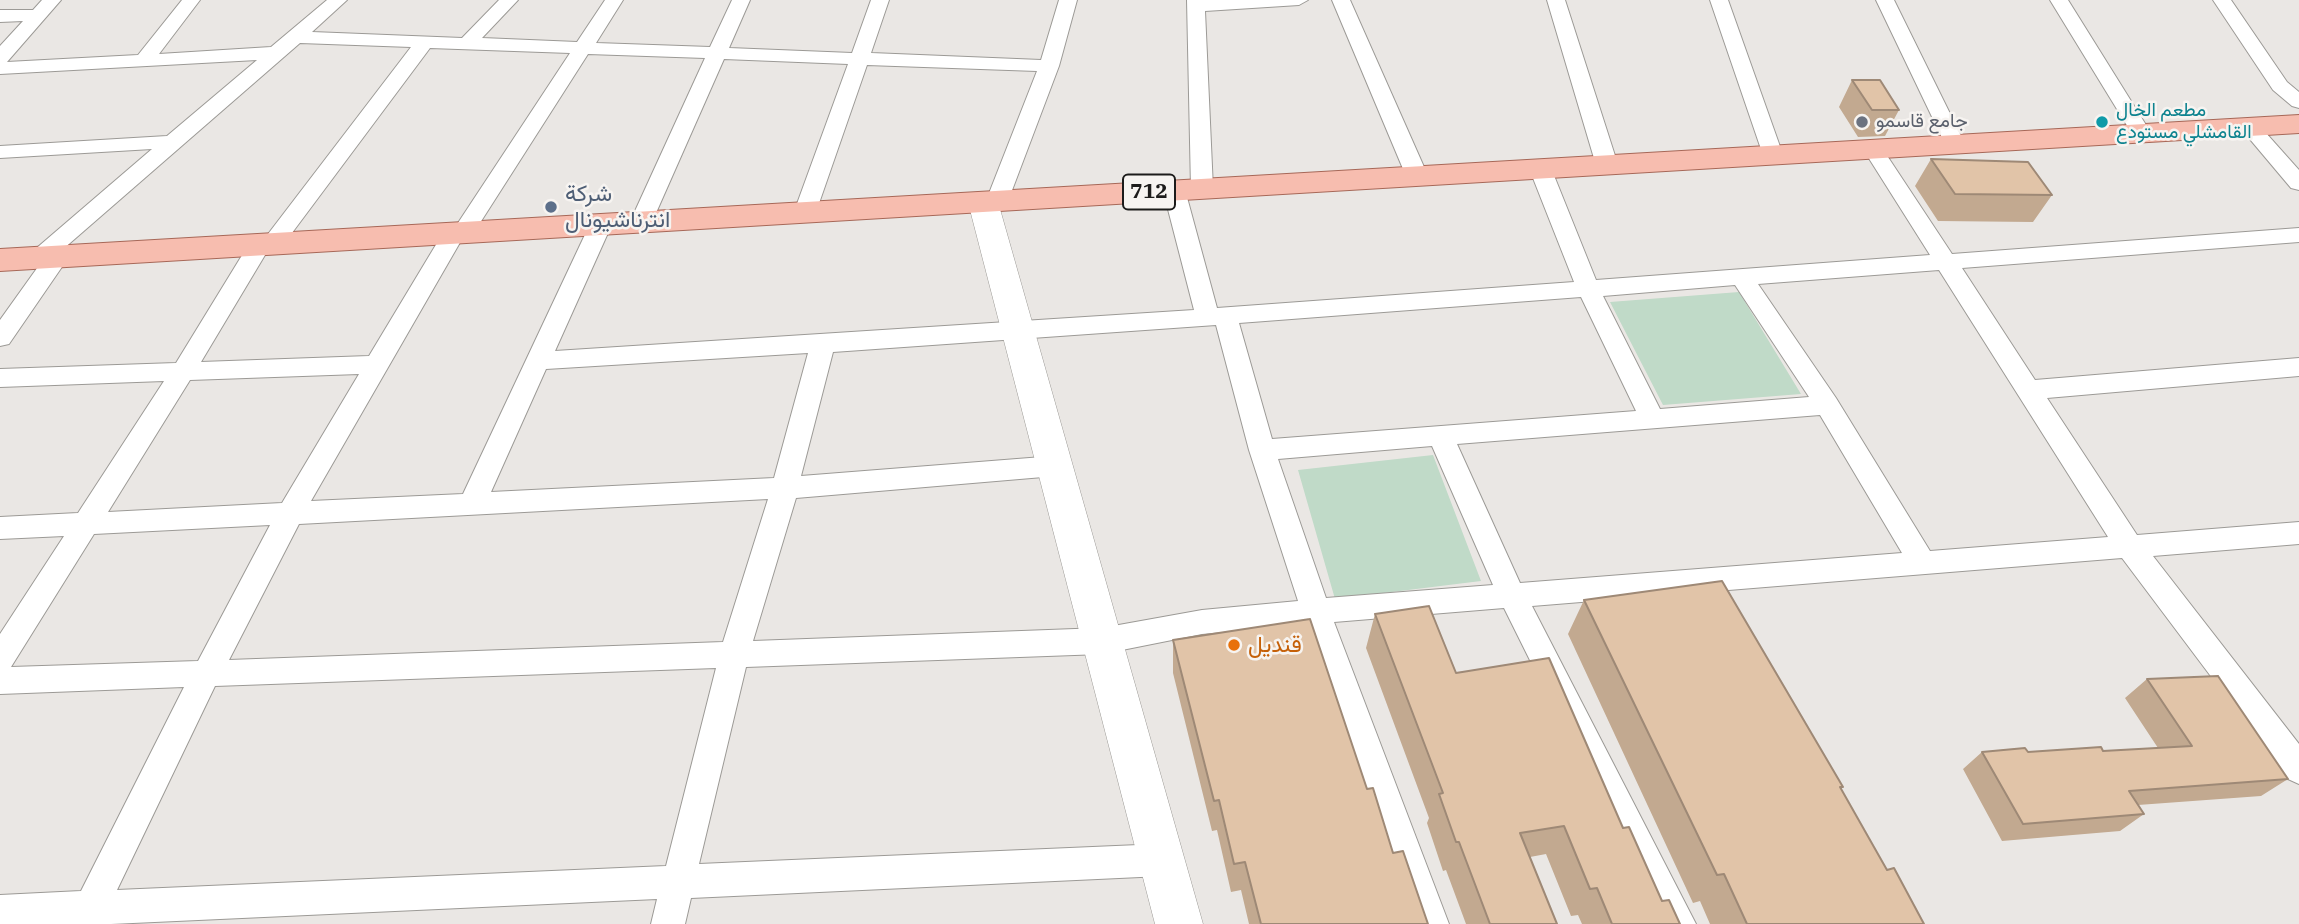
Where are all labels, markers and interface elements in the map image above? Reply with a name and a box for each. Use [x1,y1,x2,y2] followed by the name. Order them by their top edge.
[2116,100,2252,144] place label: مطعم الخال القامشلي مستودع
[1876,111,1968,133] place label: جامع قاسمو
[1854,114,1870,130] marker: جامع قاسمو
[2094,114,2110,130] marker: مطعم الخال القامشلي مستودع
[1123,174,1175,210] road number: 712
[565,180,670,234] place label: شركة انترناشيونال
[543,199,559,215] marker: شركة انترناشيونال
[1248,631,1302,659] place label: قنديل
[1226,637,1242,653] marker: قنديل

